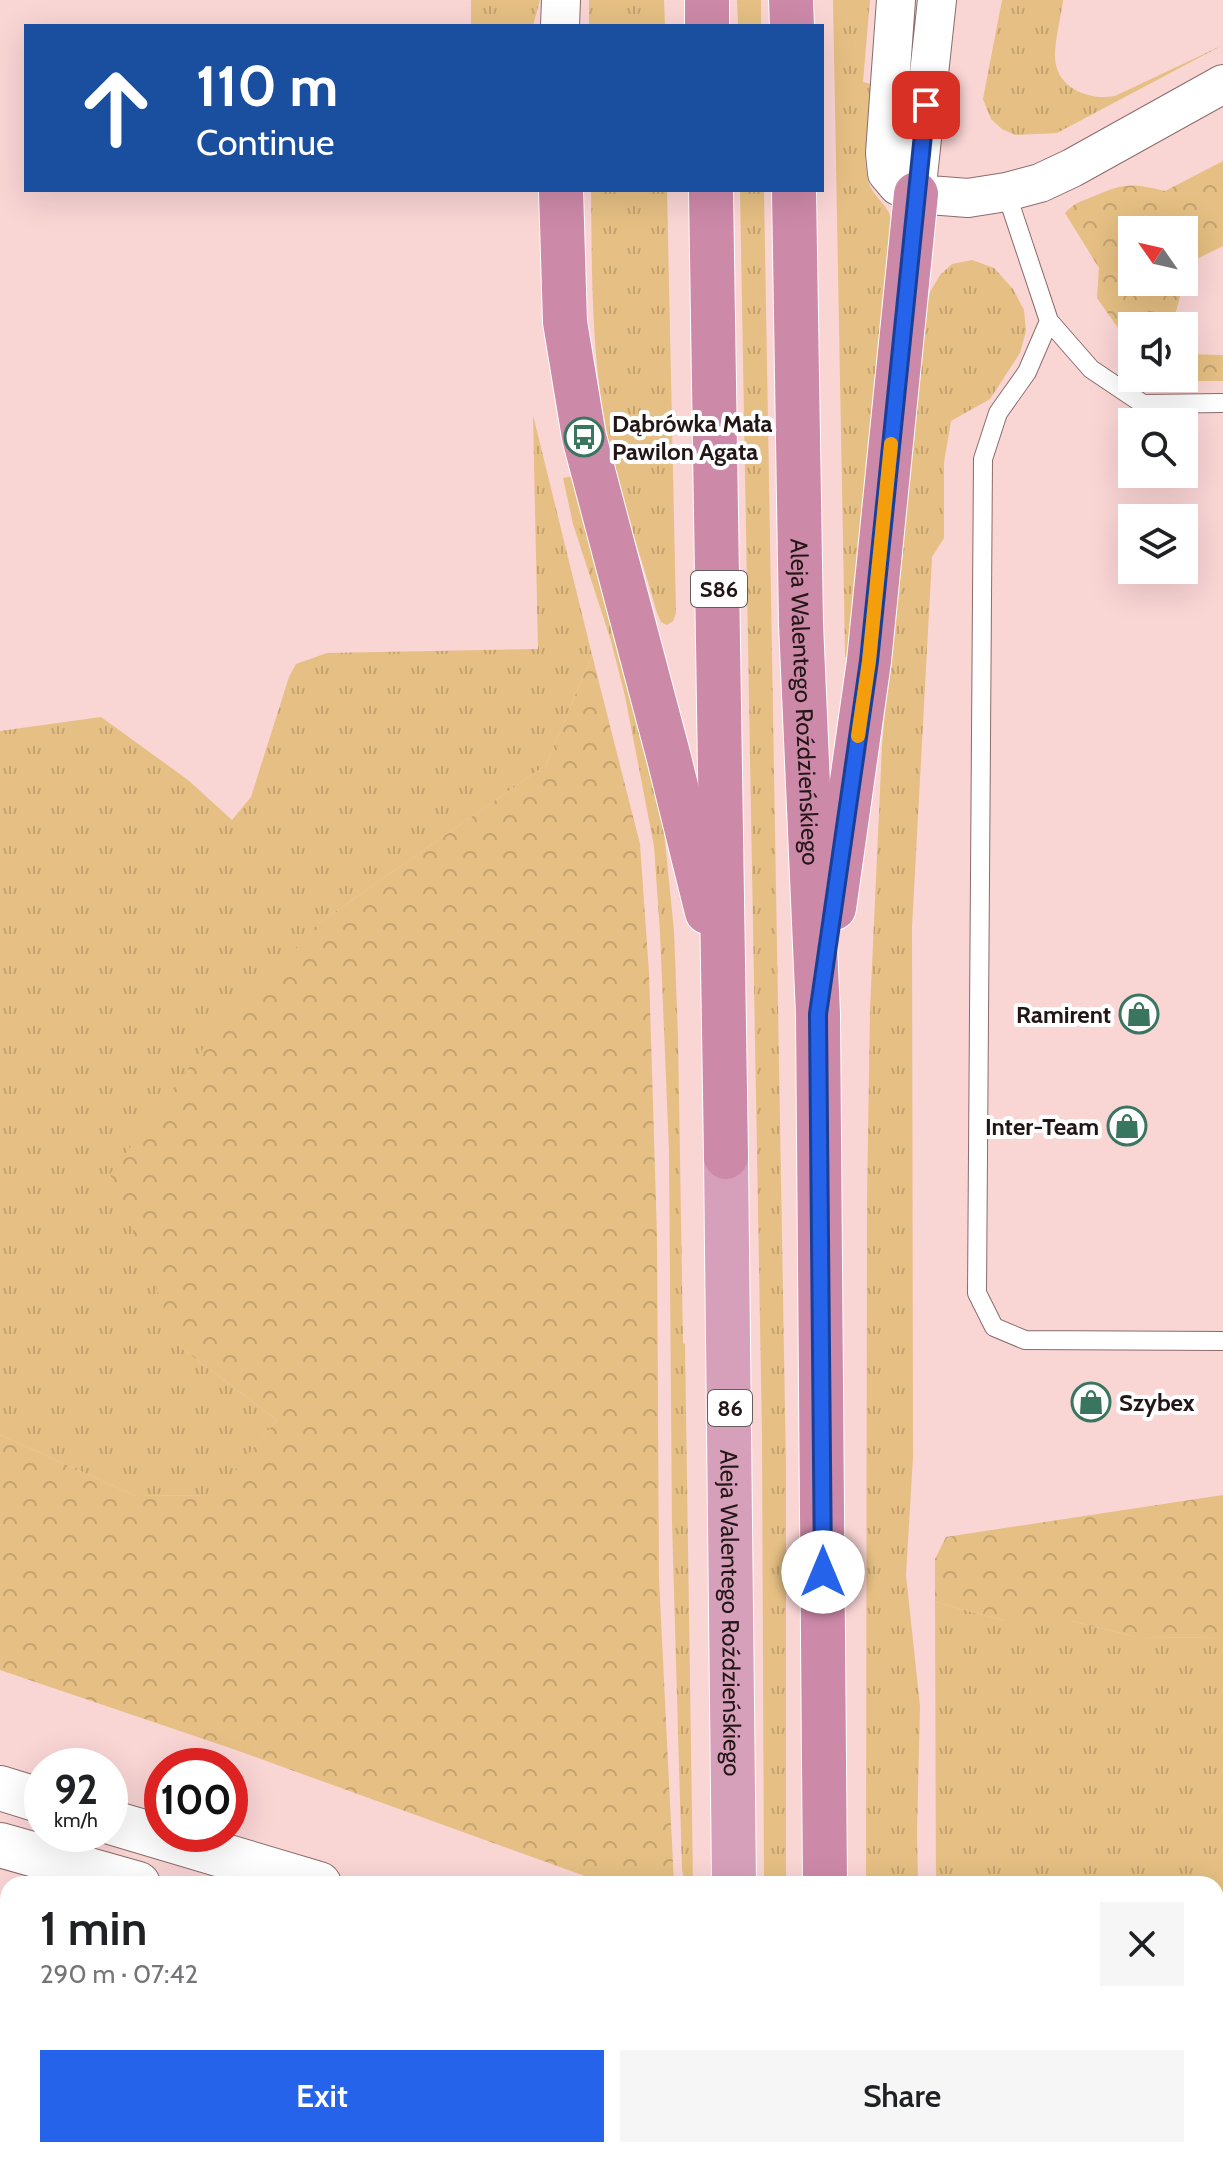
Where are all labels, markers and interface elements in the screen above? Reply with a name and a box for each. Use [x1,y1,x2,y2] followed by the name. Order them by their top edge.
[196,52,338,120] text: 110 m
[64,56,168,160] icon: ahead
[892,71,960,139] pin
[904,83,948,127] icon: arrive
[196,120,335,164] text: Continue
[1118,216,1198,296] north arrow
[1118,216,1198,584] map controls
[1118,312,1198,392] button: sound
[1118,408,1198,488] button: search
[612,409,772,466] place label: Dąbrówka Mała Pawilon Agata
[563,416,605,458] bus stop icon: Dąbrówka Mała Pawilon Agata
[1118,504,1198,584] button: layers
[785,538,826,866] street label: Aleja Walentego Roździeńskiego
[691,571,747,607] road number: S86
[1118,993,1160,1035] shop icon: Ramirent
[1016,1000,1111,1029] place label: Ramirent
[1106,1105,1148,1147] shop icon: Inter-Team
[985,1112,1099,1141] place label: Inter-Team
[1070,1381,1112,1423] shop icon: Szybex
[1119,1388,1195,1417] place label: Szybex
[708,1390,752,1426] road number: 86
[715,1449,747,1777] street label: Aleja Walentego Roździeńskiego
[781,1530,865,1614] position arrow
[144,1748,248,1852] speed limit sign: 100
[54,1765,98,1814] text: 92
[54,1808,98,1832] text: km/h
[40,1899,147,1957] text: 1 min
[1100,1902,1184,1986] button: close
[40,1958,198,1990] text: 290 m · 07:42
[40,2050,604,2142] button: Exit
[620,2050,1184,2142] button: Share

